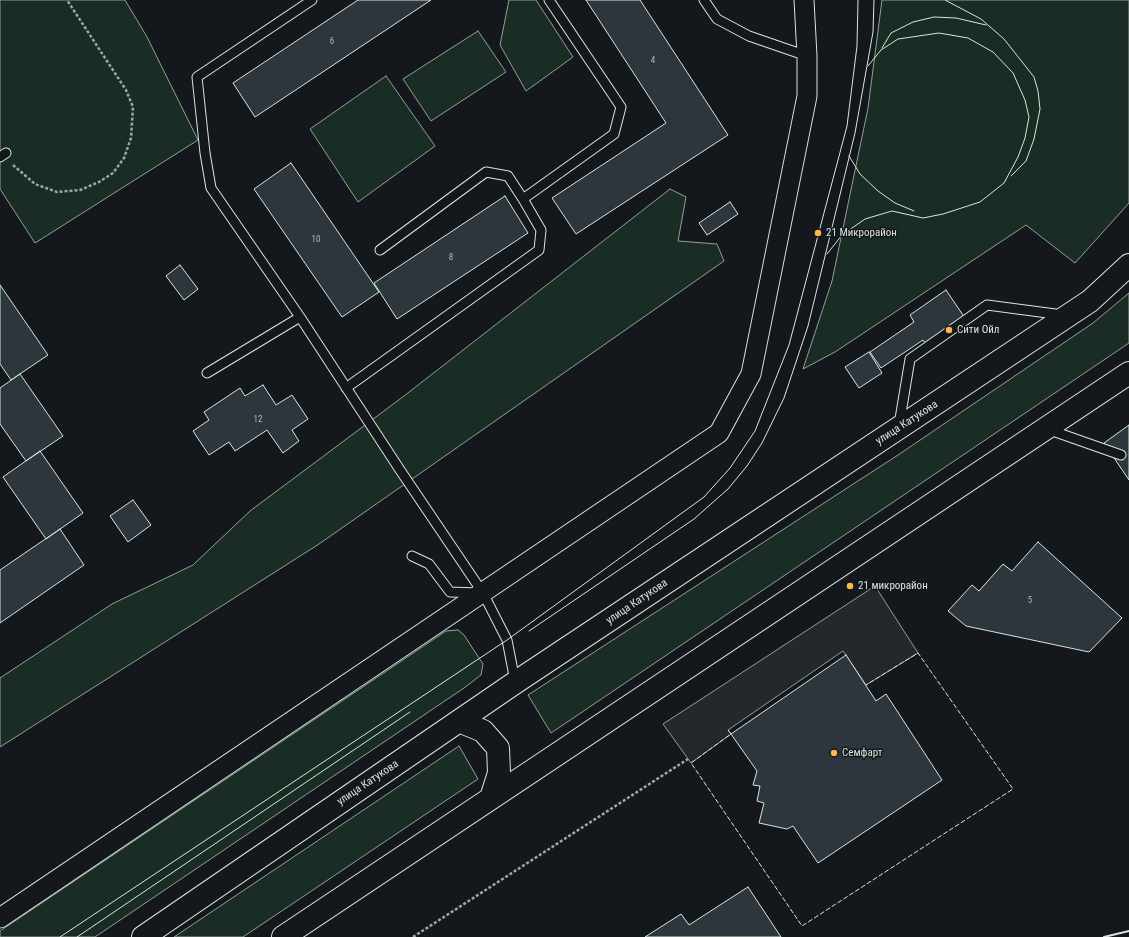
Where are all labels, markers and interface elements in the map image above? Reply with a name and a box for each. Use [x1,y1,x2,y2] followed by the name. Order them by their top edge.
[330,37,334,47] house number: 6
[651,56,655,66] house number: 4
[826,226,897,240] place label: 21 Микрорайон
[813,228,823,238] marker: 21 Микрорайон
[312,235,320,245] house number: 10
[449,253,453,263] house number: 8
[957,323,999,337] place label: Сити Ойл
[944,325,954,335] marker: Сити Ойл
[874,398,940,448] street label: улица Катукова
[254,415,262,425] house number: 12
[604,577,670,627] street label: улица Катукова
[858,579,928,593] place label: 21 микрорайон
[845,581,855,591] marker: 21 микрорайон
[1028,596,1032,606] house number: 5
[842,746,882,760] place label: Семфарт
[829,748,839,758] marker: Семфарт
[335,758,401,808] street label: улица Катукова

